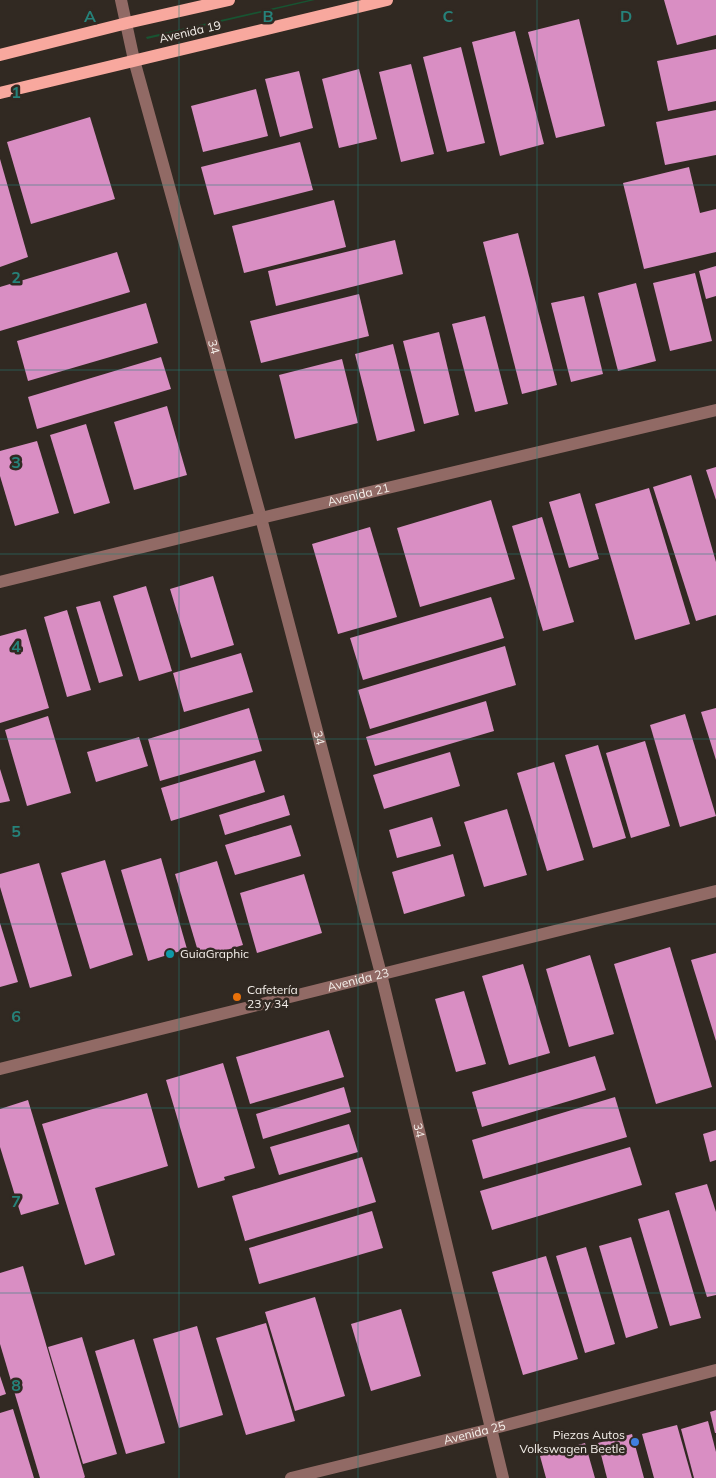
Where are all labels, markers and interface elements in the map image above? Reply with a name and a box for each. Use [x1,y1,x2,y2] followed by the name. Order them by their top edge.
[84,6,96,26] text: A
[262,6,274,26] text: B
[443,6,454,26] text: C
[620,6,632,26] text: D
[157,17,222,46] street label: Avenida 19
[11,82,21,102] text: 1
[11,267,21,287] text: 2
[205,338,223,356] street label: 34
[11,452,21,472] text: 3
[326,480,391,509] street label: Avenida 21
[11,636,21,656] text: 4
[310,729,328,747] street label: 34
[11,821,21,841] text: 5
[180,946,249,961] place label: GuiaGraphic
[164,948,176,960] marker: GuiaGraphic
[326,965,390,994] street label: Avenida 23
[247,982,298,1011] place label: Cafetería 23 y 34
[231,991,243,1003] marker: Cafetería 23 y 34
[11,1006,21,1026] text: 6
[410,1121,428,1139] street label: 34
[11,1191,21,1211] text: 7
[11,1375,21,1395] text: 8
[442,1418,507,1447] street label: Avenida 25
[519,1427,625,1456] place label: Piezas Autos Volkswagen Beetle
[629,1436,641,1448] marker: Piezas Autos Volkswagen Beetle

